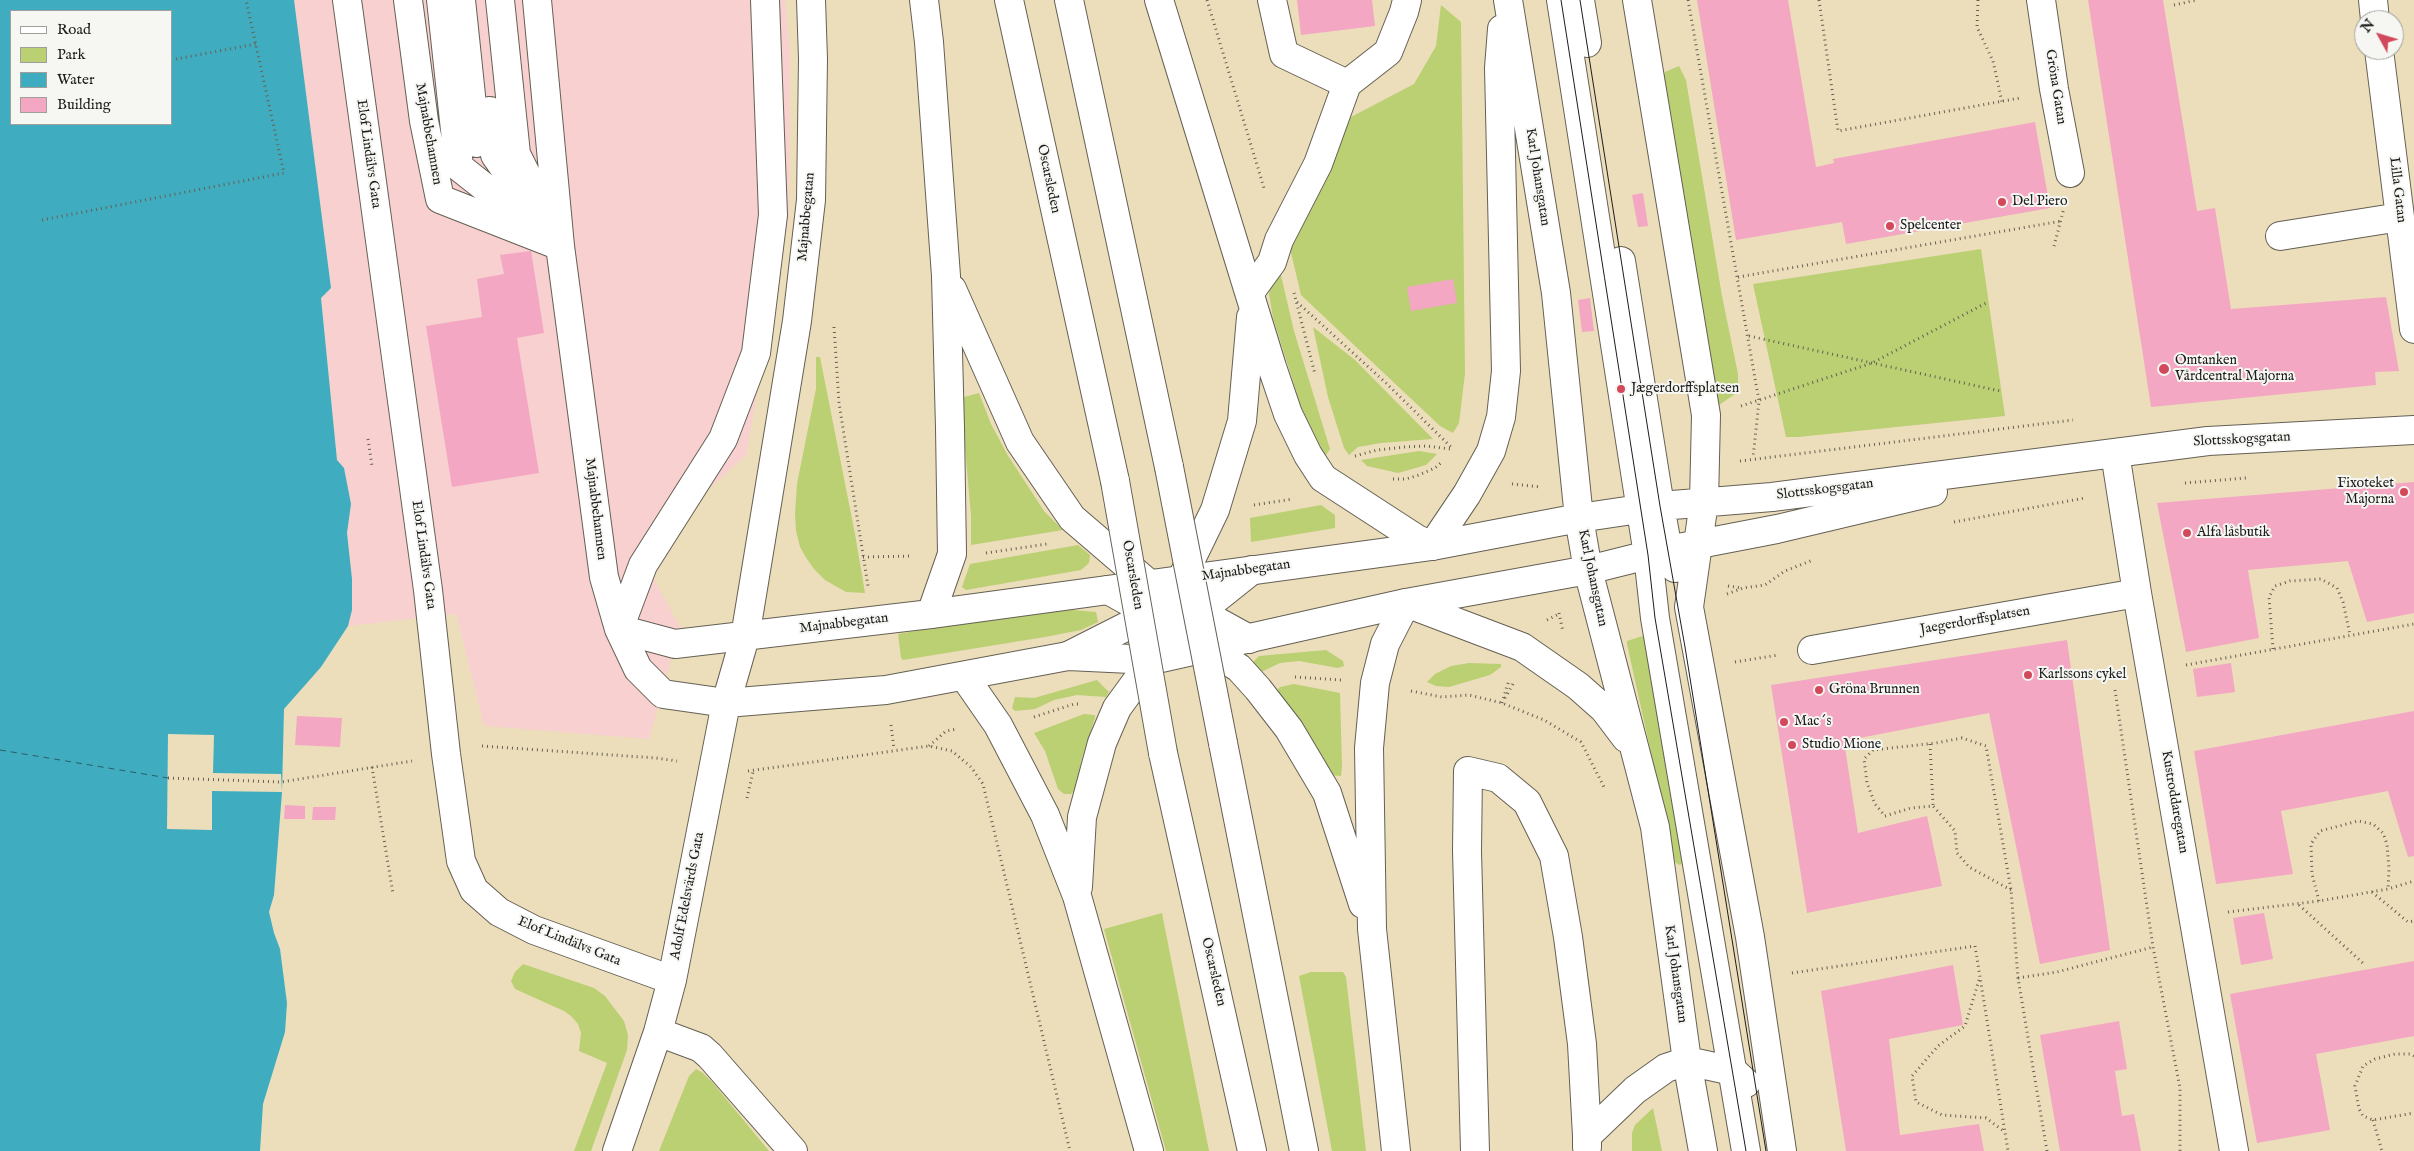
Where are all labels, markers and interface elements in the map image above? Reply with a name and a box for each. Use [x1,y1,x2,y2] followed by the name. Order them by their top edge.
[10,10,172,125] legend
[2354,10,2404,60] north arrow
[2357,16,2379,37] text: N
[57,20,91,39] text: Road
[57,45,86,64] text: Park
[2041,48,2069,126] street label: Gröna Gatan
[57,70,94,89] text: Water
[411,82,445,186] street label: Majnabbehamnen
[57,95,111,114] text: Building
[352,99,384,209] street label: Elof Lindälvs Gata
[1521,127,1553,227] street label: Karl Johansgatan
[1032,143,1064,215] street label: Oscarsleden
[2385,156,2409,224] street label: Lilla Gatan
[795,172,819,262] street label: Majnabbegatan
[2012,194,2067,210] place label: Del Piero
[1996,196,2008,208] marker: Del Piero
[1900,218,1961,234] place label: Spelcenter
[1884,220,1896,232] marker: Spelcenter
[2175,353,2294,386] place label: Omtanken Vårdcentral Majorna
[2157,362,2171,376] marker: Omtanken Vårdcentral Majorna
[1631,381,1739,397] place label: Jægerdorffsplatsen
[1615,383,1627,395] marker: Jægerdorffsplatsen
[2193,429,2291,451] street label: Slottsskogsgatan
[580,457,610,561] street label: Majnabbehamnen
[1776,476,1874,504] street label: Slottsskogsgatan
[2337,476,2394,508] place label: Fixoteket Majorna
[2398,486,2410,498] marker: Fixoteket Majorna
[407,500,439,610] street label: Elof Lindälvs Gata
[2197,525,2270,541] place label: Alfa låsbutik
[2181,527,2193,539] marker: Alfa låsbutik
[1574,528,1610,628] street label: Karl Johansgatan
[1118,539,1146,611] street label: Oscarsleden
[1201,556,1291,586] street label: Majnabbegatan
[1919,603,2031,639] street label: Jaegerdorffsplatsen
[799,610,889,638] street label: Majnabbegatan
[2038,667,2126,683] place label: Karlssons cykel
[2022,669,2034,681] marker: Karlssons cykel
[1829,682,1920,698] place label: Gröna Brunnen
[1813,684,1825,696] marker: Gröna Brunnen
[1794,714,1832,730] place label: Mac´s
[1778,716,1790,728] marker: Mac´s
[1802,737,1881,753] place label: Studio Mione
[1786,739,1798,751] marker: Studio Mione
[2157,749,2191,855] street label: Kustroddaregatan
[667,831,709,961] street label: Adolf Edelsvärds Gata
[515,914,623,970] street label: Elof Lindälvs Gata
[1660,924,1690,1024] street label: Karl Johansgatan
[1197,936,1229,1008] street label: Oscarsleden

